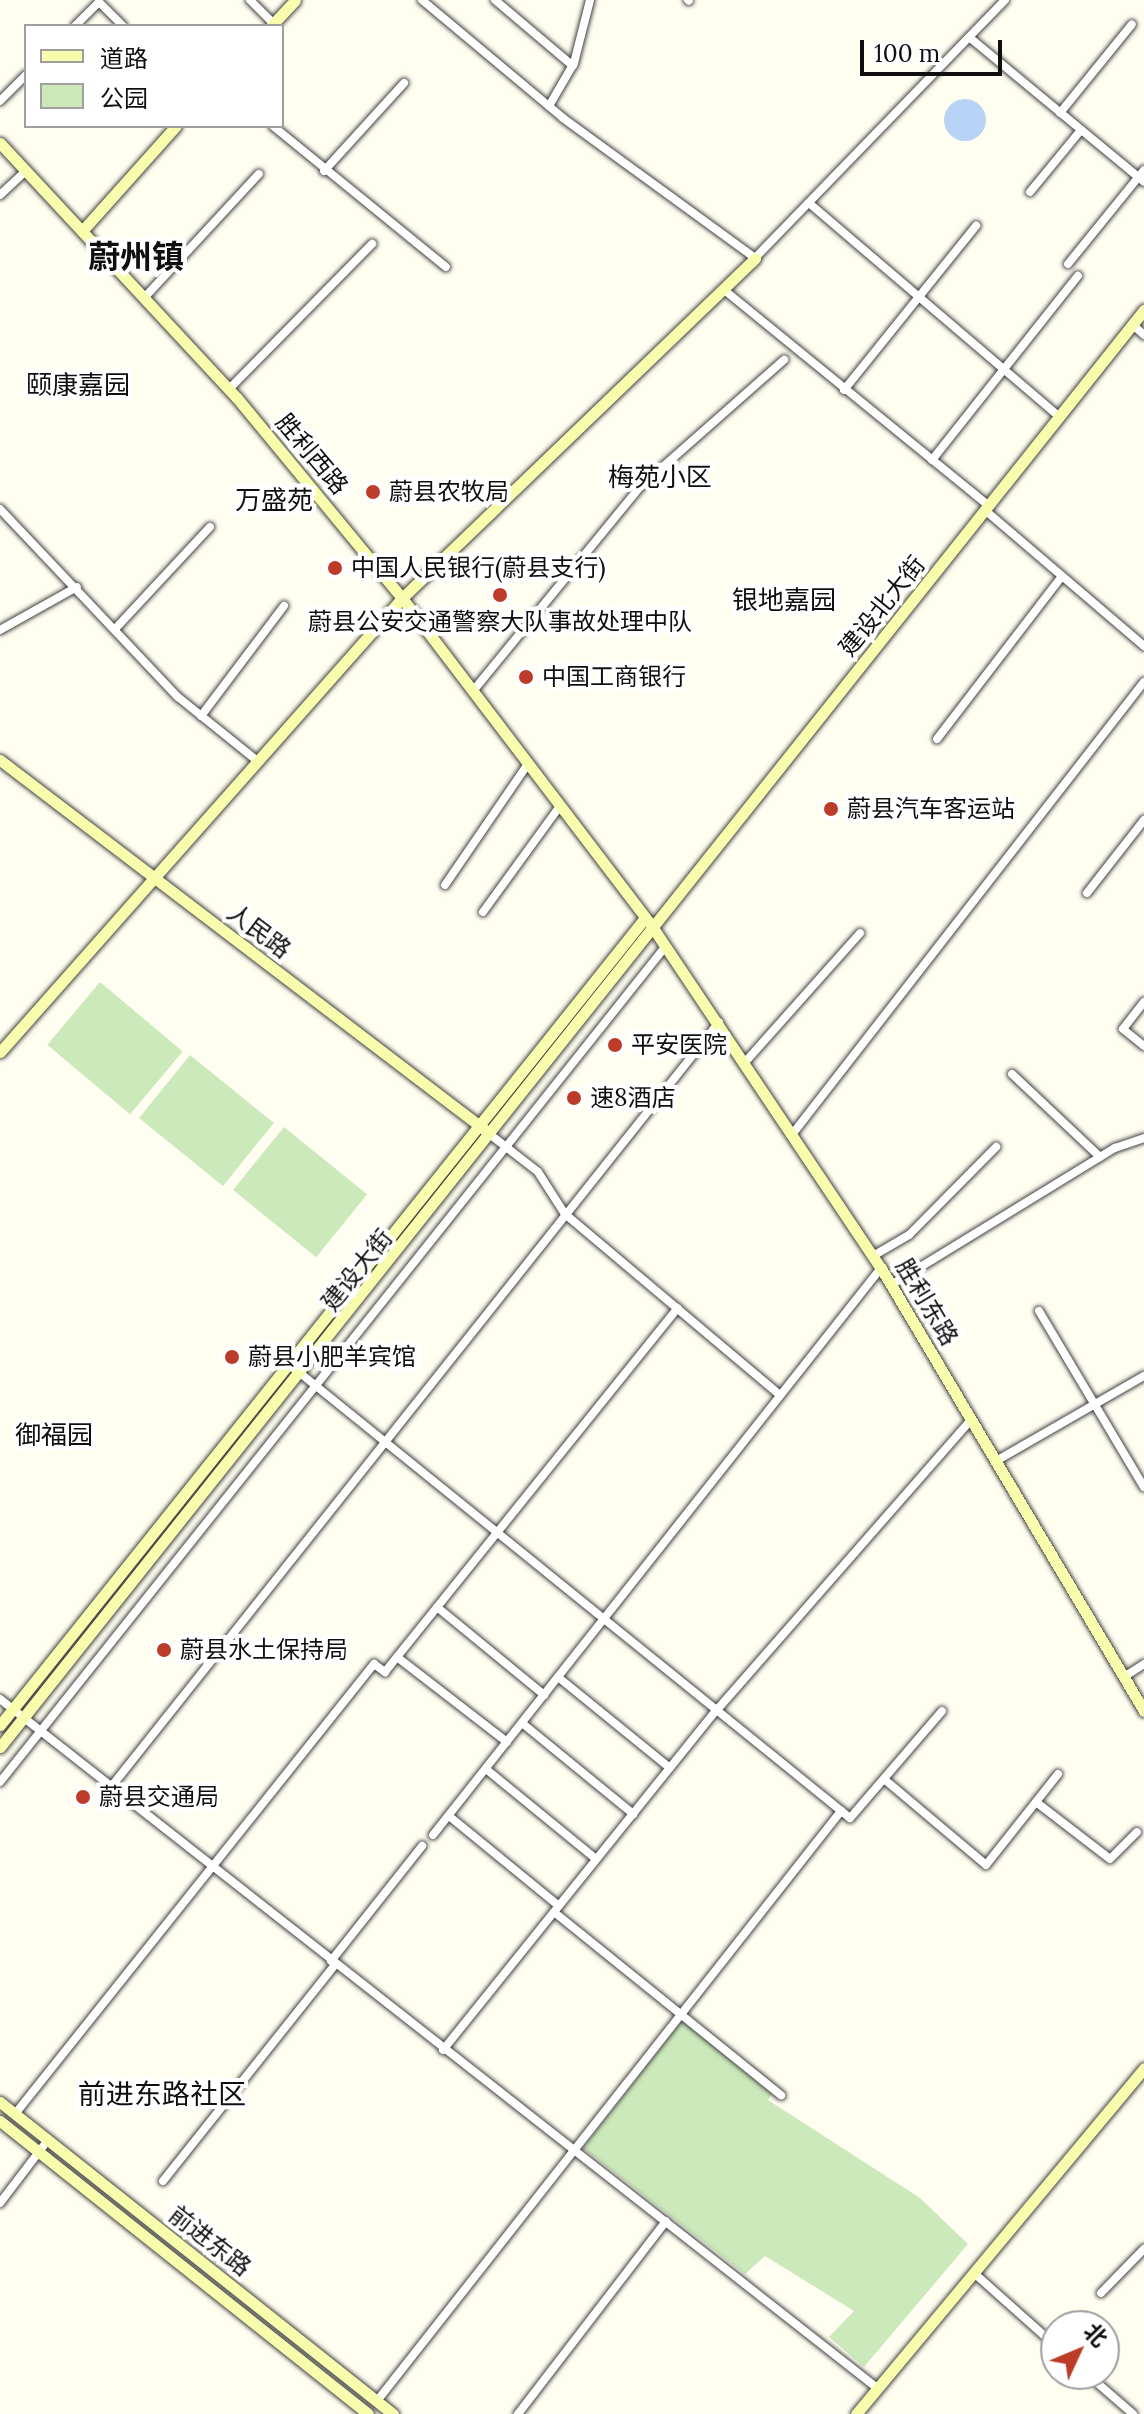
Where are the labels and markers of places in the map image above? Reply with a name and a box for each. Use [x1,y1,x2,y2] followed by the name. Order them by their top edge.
[389,478,509,506] place label: 蔚县农牧局
[364,483,382,501] marker: 蔚县农牧局
[351,554,606,582] place label: 中国人民银行(蔚县支行)
[326,559,344,577] marker: 中国人民银行(蔚县支行)
[491,586,509,604] marker: 蔚县公安交通警察大队事故处理中队
[308,608,692,636] place label: 蔚县公安交通警察大队事故处理中队
[542,663,686,691] place label: 中国工商银行
[517,668,535,686] marker: 中国工商银行
[847,795,1015,823] place label: 蔚县汽车客运站
[822,800,840,818] marker: 蔚县汽车客运站
[631,1031,727,1059] place label: 平安医院
[606,1036,624,1054] marker: 平安医院
[590,1084,675,1112] place label: 速8酒店
[565,1089,583,1107] marker: 速8酒店
[248,1343,416,1371] place label: 蔚县小肥羊宾馆
[223,1348,241,1366] marker: 蔚县小肥羊宾馆
[180,1636,348,1664] place label: 蔚县水土保持局
[155,1641,173,1659] marker: 蔚县水土保持局
[99,1783,219,1811] place label: 蔚县交通局
[74,1788,92,1806] marker: 蔚县交通局

